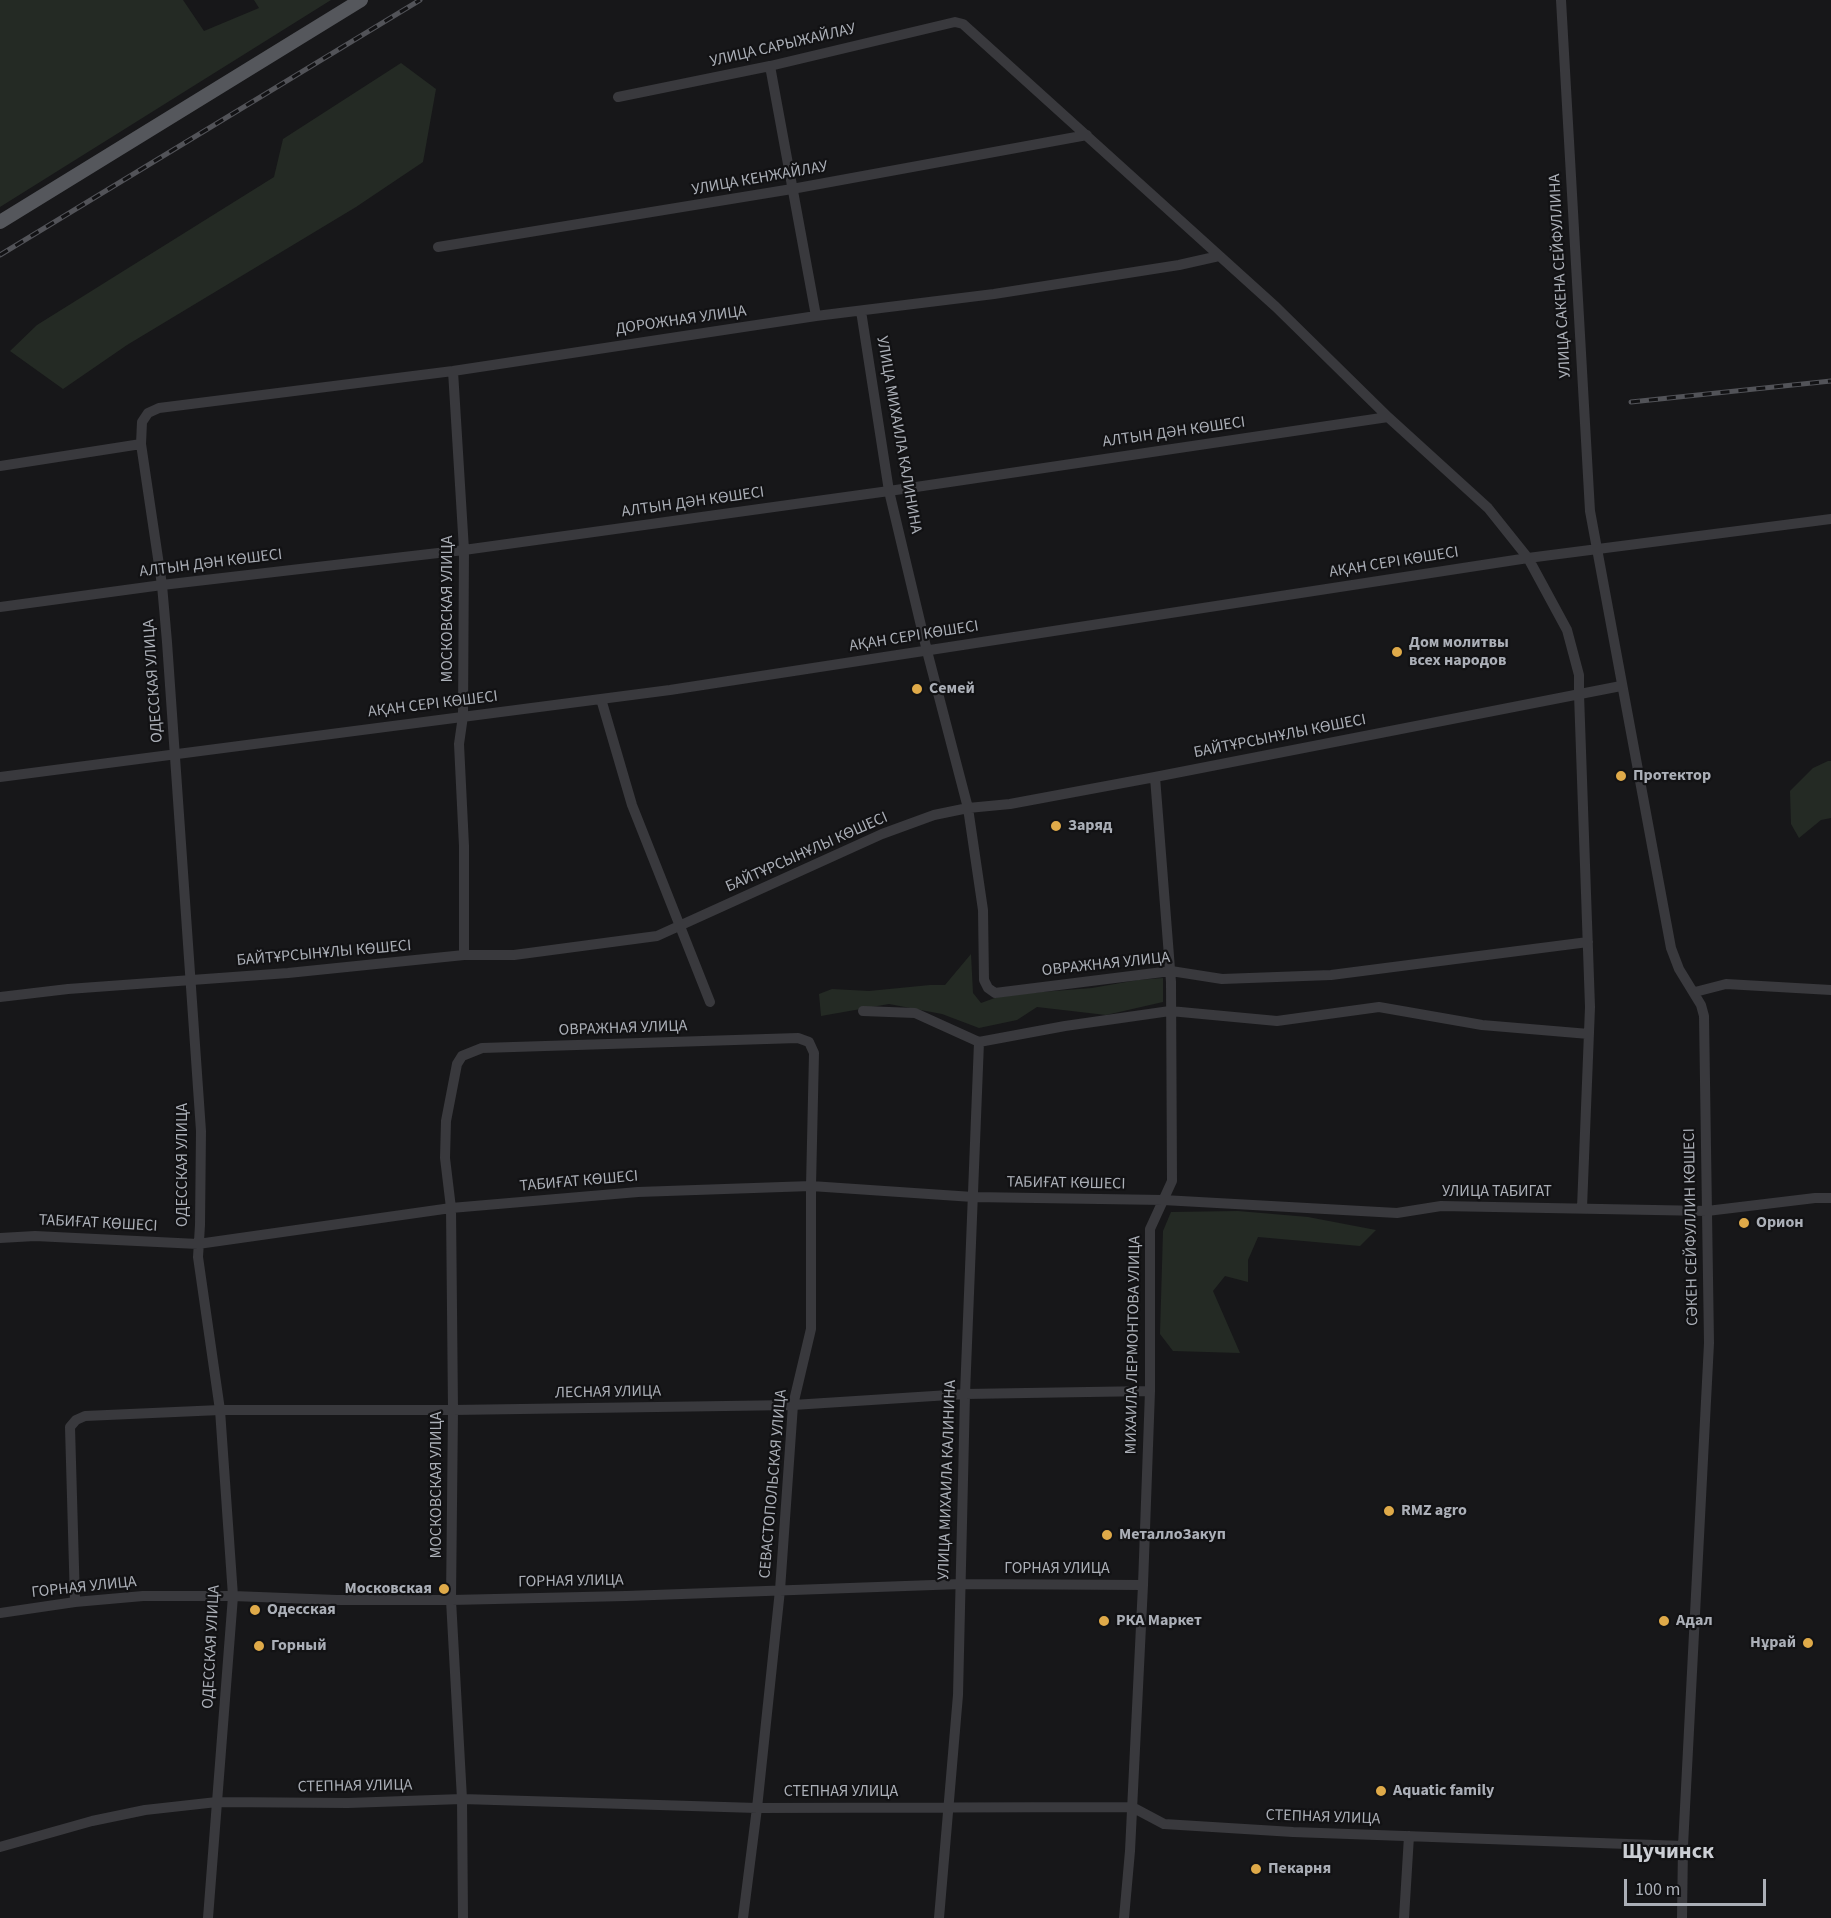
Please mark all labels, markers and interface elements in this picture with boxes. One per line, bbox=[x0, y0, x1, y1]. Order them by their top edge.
street label: УЛИЦА САРЫЖАЙЛАУ bbox=[708, 20, 858, 72]
street label: УЛИЦА КЕНЖАЙЛАУ bbox=[691, 158, 829, 200]
street label: УЛИЦА САКЕНА СЕЙФУЛЛИНА bbox=[1546, 173, 1576, 379]
street label: ДОРОЖНАЯ УЛИЦА bbox=[614, 302, 748, 340]
street label: УЛИЦА МИХАИЛА КАЛИНИНА bbox=[871, 335, 925, 535]
street label: АЛТЫН ДӘН КӨШЕСІ bbox=[1102, 413, 1246, 453]
street label: АЛТЫН ДӘН КӨШЕСІ bbox=[621, 483, 765, 523]
street label: МОСКОВСКАЯ УЛИЦА bbox=[438, 536, 458, 682]
street label: АҚАН СЕРІ КӨШЕСІ bbox=[1328, 543, 1460, 583]
street label: АЛТЫН ДӘН КӨШЕСІ bbox=[139, 546, 283, 582]
street label: АҚАН СЕРІ КӨШЕСІ bbox=[848, 617, 980, 657]
street label: ОДЕССКАЯ УЛИЦА bbox=[140, 619, 168, 743]
place label: Дом молитвы всех народов bbox=[1409, 633, 1509, 671]
marker: Дом молитвы всех народов bbox=[1390, 645, 1404, 659]
place label: Семей bbox=[929, 679, 975, 699]
marker: Семей bbox=[910, 682, 924, 696]
street label: АҚАН СЕРІ КӨШЕСІ bbox=[367, 688, 499, 722]
street label: БАЙТҰРСЫНҰЛЫ КӨШЕСІ bbox=[1192, 711, 1368, 763]
place label: Протектор bbox=[1633, 766, 1711, 786]
marker: Протектор bbox=[1614, 769, 1628, 783]
street label: БАЙТҰРСЫНҰЛЫ КӨШЕСІ bbox=[723, 809, 891, 897]
place label: Заряд bbox=[1068, 816, 1112, 836]
marker: Заряд bbox=[1049, 819, 1063, 833]
street label: БАЙТҰРСЫНҰЛЫ КӨШЕСІ bbox=[236, 937, 412, 971]
street label: ОВРАЖНАЯ УЛИЦА bbox=[1041, 949, 1171, 981]
street label: ОВРАЖНАЯ УЛИЦА bbox=[558, 1017, 688, 1041]
street label: ОДЕССКАЯ УЛИЦА bbox=[173, 1103, 193, 1227]
street label: СӘКЕН СЕЙФУЛЛИН КӨШЕСІ bbox=[1681, 1128, 1703, 1326]
street label: ТАБИҒАТ КӨШЕСІ bbox=[519, 1167, 639, 1197]
street label: ТАБИҒАТ КӨШЕСІ bbox=[1006, 1173, 1126, 1195]
street label: УЛИЦА ТАБИГАТ bbox=[1442, 1182, 1552, 1202]
street label: ТАБИҒАТ КӨШЕСІ bbox=[38, 1211, 158, 1237]
place label: Орион bbox=[1756, 1213, 1804, 1233]
marker: Орион bbox=[1737, 1216, 1751, 1230]
street label: МИХАИЛА ЛЕРМОНТОВА УЛИЦА bbox=[1122, 1235, 1146, 1455]
street label: УЛИЦА МИХАИЛА КАЛИНИНА bbox=[935, 1380, 961, 1580]
street label: ЛЕСНАЯ УЛИЦА bbox=[555, 1382, 661, 1404]
street label: СЕВАСТОПОЛЬСКАЯ УЛИЦА bbox=[756, 1389, 792, 1579]
street label: МОСКОВСКАЯ УЛИЦА bbox=[427, 1412, 447, 1558]
place label: RMZ agro bbox=[1401, 1501, 1467, 1521]
marker: RMZ agro bbox=[1382, 1504, 1396, 1518]
place label: МеталлоЗакуп bbox=[1119, 1525, 1226, 1545]
marker: МеталлоЗакуп bbox=[1100, 1528, 1114, 1542]
street label: ГОРНАЯ УЛИЦА bbox=[1004, 1559, 1110, 1579]
street label: ГОРНАЯ УЛИЦА bbox=[518, 1571, 624, 1593]
street label: ГОРНАЯ УЛИЦА bbox=[31, 1573, 137, 1603]
place label: Московская bbox=[345, 1579, 432, 1599]
marker: Московская bbox=[437, 1582, 451, 1596]
street label: ОДЕССКАЯ УЛИЦА bbox=[199, 1585, 225, 1709]
place label: Одесская bbox=[267, 1600, 336, 1620]
marker: Одесская bbox=[248, 1603, 262, 1617]
place label: РКА Маркет bbox=[1116, 1611, 1202, 1631]
place label: Адал bbox=[1676, 1611, 1713, 1631]
marker: РКА Маркет bbox=[1097, 1614, 1111, 1628]
marker: Адал bbox=[1657, 1614, 1671, 1628]
place label: Нұрай bbox=[1750, 1633, 1796, 1653]
place label: Горный bbox=[271, 1636, 326, 1656]
marker: Нұрай bbox=[1801, 1636, 1815, 1650]
marker: Горный bbox=[252, 1639, 266, 1653]
street label: СТЕПНАЯ УЛИЦА bbox=[298, 1776, 412, 1798]
place label: Aquatic family bbox=[1393, 1781, 1494, 1801]
street label: СТЕПНАЯ УЛИЦА bbox=[784, 1782, 898, 1802]
marker: Aquatic family bbox=[1374, 1784, 1388, 1798]
street label: СТЕПНАЯ УЛИЦА bbox=[1265, 1806, 1381, 1830]
district label: Щучинск bbox=[1622, 1840, 1714, 1866]
place label: Пекарня bbox=[1268, 1859, 1331, 1879]
marker: Пекарня bbox=[1249, 1862, 1263, 1876]
scale bar bbox=[1627, 1867, 1770, 1905]
text: 100 m bbox=[1635, 1877, 1680, 1902]

